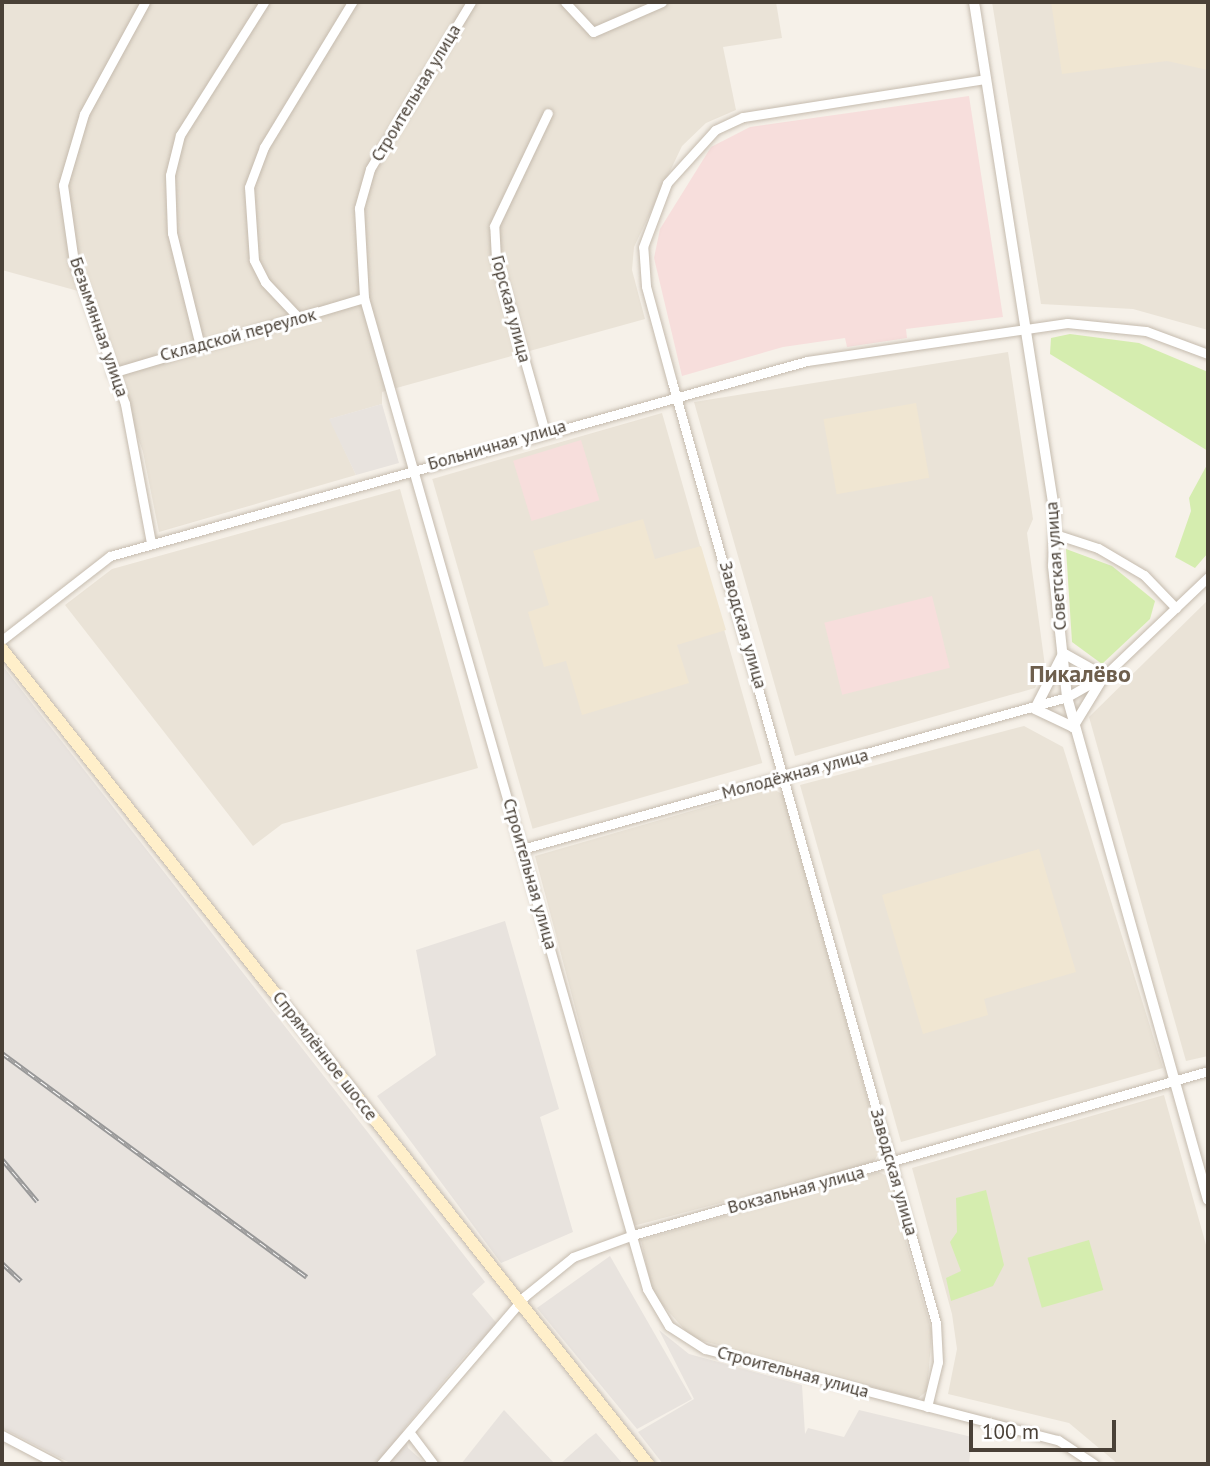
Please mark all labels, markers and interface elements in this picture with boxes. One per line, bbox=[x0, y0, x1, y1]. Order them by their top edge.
street label: Строительная улица bbox=[366, 20, 466, 166]
street label: Горская улица bbox=[486, 253, 536, 365]
street label: Безымянная улица bbox=[65, 254, 133, 400]
street label: Складской переулок bbox=[158, 304, 318, 366]
street label: Больничная улица bbox=[425, 415, 569, 475]
street label: Советская улица bbox=[1041, 501, 1071, 631]
street label: Заводская улица bbox=[714, 559, 772, 691]
district label: Пикалёво bbox=[1029, 660, 1131, 688]
street label: Молодёжная улица bbox=[719, 744, 871, 804]
street label: Строительная улица bbox=[498, 796, 562, 952]
street label: Спрямлённое шоссе bbox=[268, 987, 382, 1125]
street label: Заводская улица bbox=[865, 1106, 923, 1238]
street label: Вокзальная улица bbox=[725, 1161, 867, 1219]
street label: Строительная улица bbox=[715, 1341, 871, 1403]
scale bar bbox=[972, 1406, 1119, 1450]
text: 100 m bbox=[982, 1418, 1039, 1445]

